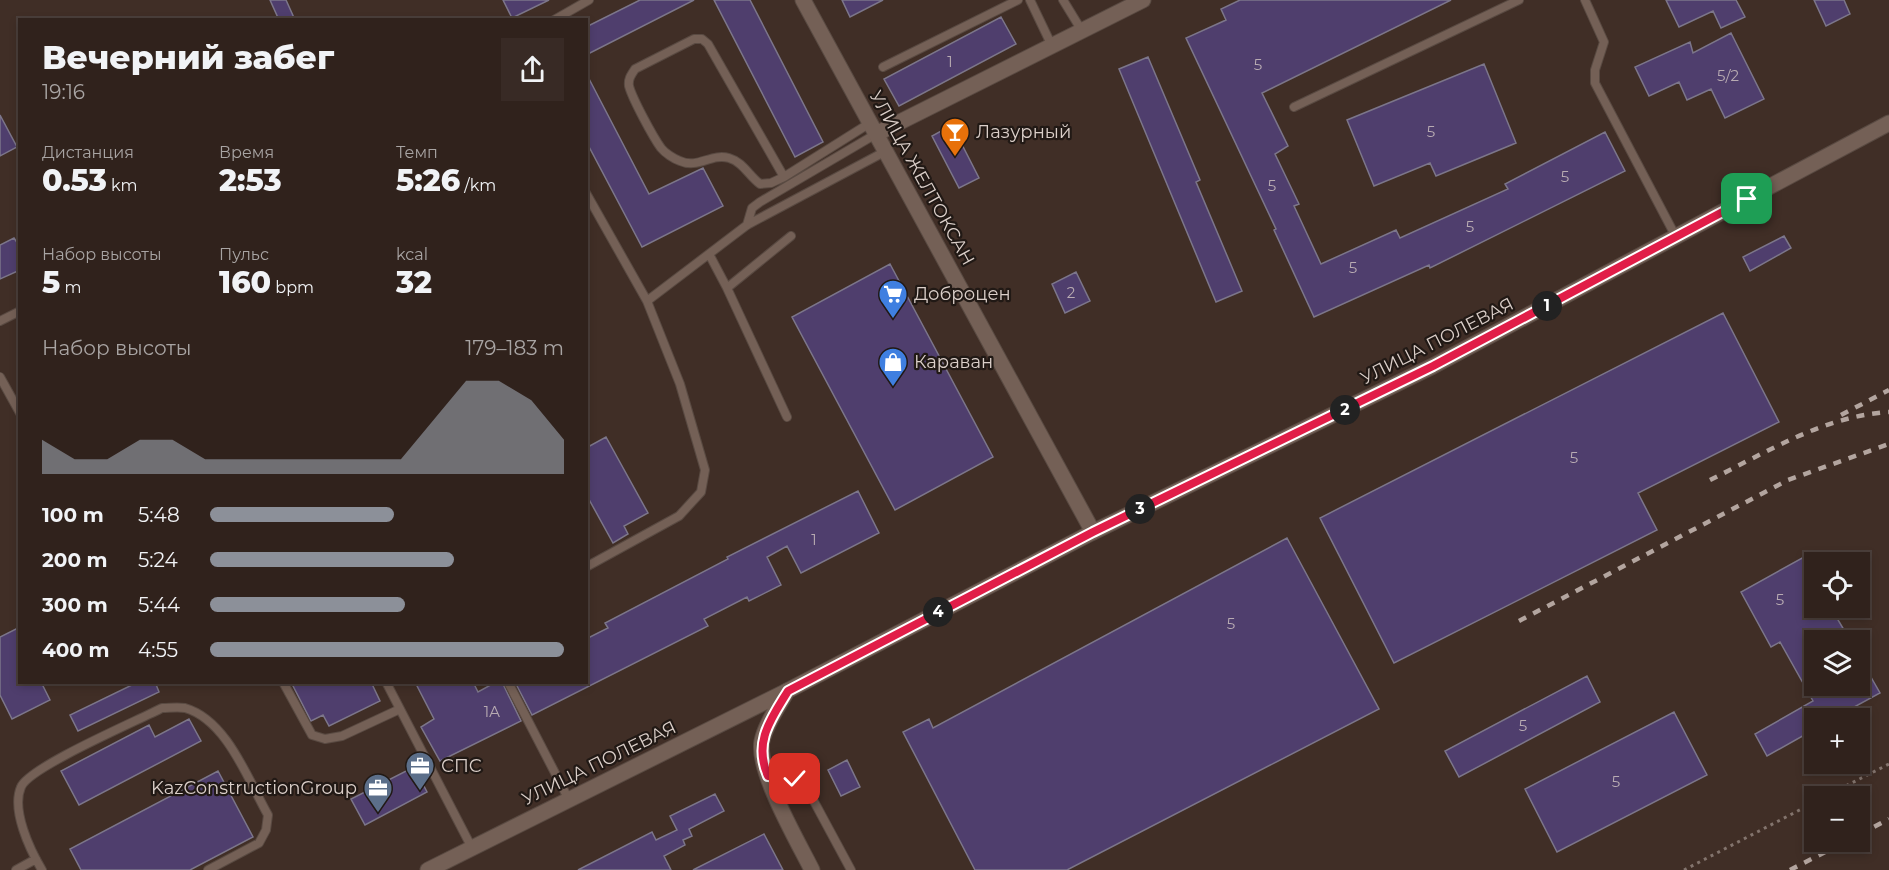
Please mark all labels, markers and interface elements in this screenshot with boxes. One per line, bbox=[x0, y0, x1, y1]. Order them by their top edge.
text: Вечерний забег bbox=[42, 37, 334, 77]
button: share bbox=[501, 38, 564, 101]
house number: 1 bbox=[947, 52, 953, 71]
house number: 5 bbox=[1254, 55, 1262, 74]
house number: 5/2 bbox=[1717, 66, 1739, 85]
text: 19:16 bbox=[42, 80, 85, 104]
street label: УЛИЦА ЖЕЛТОКСАН bbox=[865, 87, 979, 269]
bar icon: Лазурный bbox=[939, 116, 971, 158]
place label: Лазурный bbox=[976, 121, 1071, 143]
house number: 5 bbox=[1427, 122, 1435, 141]
text: Дистанция bbox=[42, 143, 134, 162]
text: Время bbox=[219, 143, 274, 162]
text: Темп bbox=[396, 143, 438, 162]
text: 0.53 bbox=[42, 162, 107, 199]
text: 2:53 bbox=[219, 162, 282, 199]
text: 5:26 bbox=[396, 162, 460, 199]
house number: 5 bbox=[1561, 167, 1569, 186]
pin bbox=[1721, 173, 1772, 224]
text: km bbox=[107, 176, 137, 195]
text: /km bbox=[460, 176, 496, 195]
house number: 5 bbox=[1268, 176, 1276, 195]
icon: arrive bbox=[1730, 182, 1763, 215]
house number: 5 bbox=[1466, 217, 1474, 236]
text: Набор высоты bbox=[42, 245, 162, 264]
text: Пульс bbox=[219, 245, 269, 264]
text: kcal bbox=[396, 245, 428, 264]
house number: 5 bbox=[1349, 258, 1357, 277]
text: 5 bbox=[42, 264, 60, 301]
text: 160 bbox=[219, 264, 271, 301]
text: 32 bbox=[396, 264, 432, 301]
text: m bbox=[60, 278, 81, 297]
text: bpm bbox=[271, 278, 314, 297]
supermarket icon: Доброцен bbox=[877, 278, 909, 320]
place label: Доброцен bbox=[914, 283, 1011, 305]
house number: 2 bbox=[1067, 283, 1075, 302]
pin: 1 bbox=[1532, 291, 1562, 321]
street label: УЛИЦА ПОЛЕВАЯ bbox=[1357, 293, 1517, 389]
text: 1 bbox=[1544, 296, 1550, 315]
text: Набор высоты bbox=[42, 336, 191, 360]
text: 179–183 m bbox=[465, 336, 564, 360]
shop icon: Караван bbox=[877, 346, 909, 388]
place label: Караван bbox=[914, 351, 993, 373]
pin: 2 bbox=[1330, 395, 1360, 425]
text: 2 bbox=[1340, 400, 1350, 419]
house number: 5 bbox=[1570, 448, 1578, 467]
pin: 3 bbox=[1125, 494, 1155, 524]
text: 3 bbox=[1135, 499, 1145, 518]
text: 100 m bbox=[42, 503, 104, 527]
text: 5:48 bbox=[138, 503, 180, 527]
house number: 1 bbox=[811, 530, 817, 549]
text: 200 m bbox=[42, 548, 108, 572]
text: 5:24 bbox=[138, 548, 178, 572]
map controls bbox=[1804, 552, 1870, 852]
button: locate bbox=[1804, 552, 1870, 618]
house number: 5 bbox=[1776, 590, 1784, 609]
text: 300 m bbox=[42, 593, 108, 617]
text: 5:44 bbox=[138, 593, 180, 617]
pin: 4 bbox=[923, 597, 953, 627]
text: 4 bbox=[932, 602, 944, 621]
house number: 5 bbox=[1227, 614, 1235, 633]
button: layers bbox=[1804, 630, 1870, 696]
text: 400 m bbox=[42, 638, 110, 662]
text: 4:55 bbox=[138, 638, 178, 662]
house number: 1А bbox=[484, 702, 500, 721]
button: + bbox=[1804, 708, 1870, 774]
street label: УЛИЦА ПОЛЕВАЯ bbox=[518, 716, 680, 810]
house number: 5 bbox=[1519, 716, 1527, 735]
office icon: СПС bbox=[404, 750, 436, 792]
pin bbox=[769, 753, 820, 804]
place label: СПС bbox=[441, 755, 482, 777]
icon: check bbox=[778, 762, 811, 795]
office icon: KazConstructionGroup bbox=[362, 772, 394, 814]
house number: 5 bbox=[1612, 772, 1620, 791]
place label: KazConstructionGroup bbox=[151, 777, 357, 799]
button: − bbox=[1804, 786, 1870, 852]

